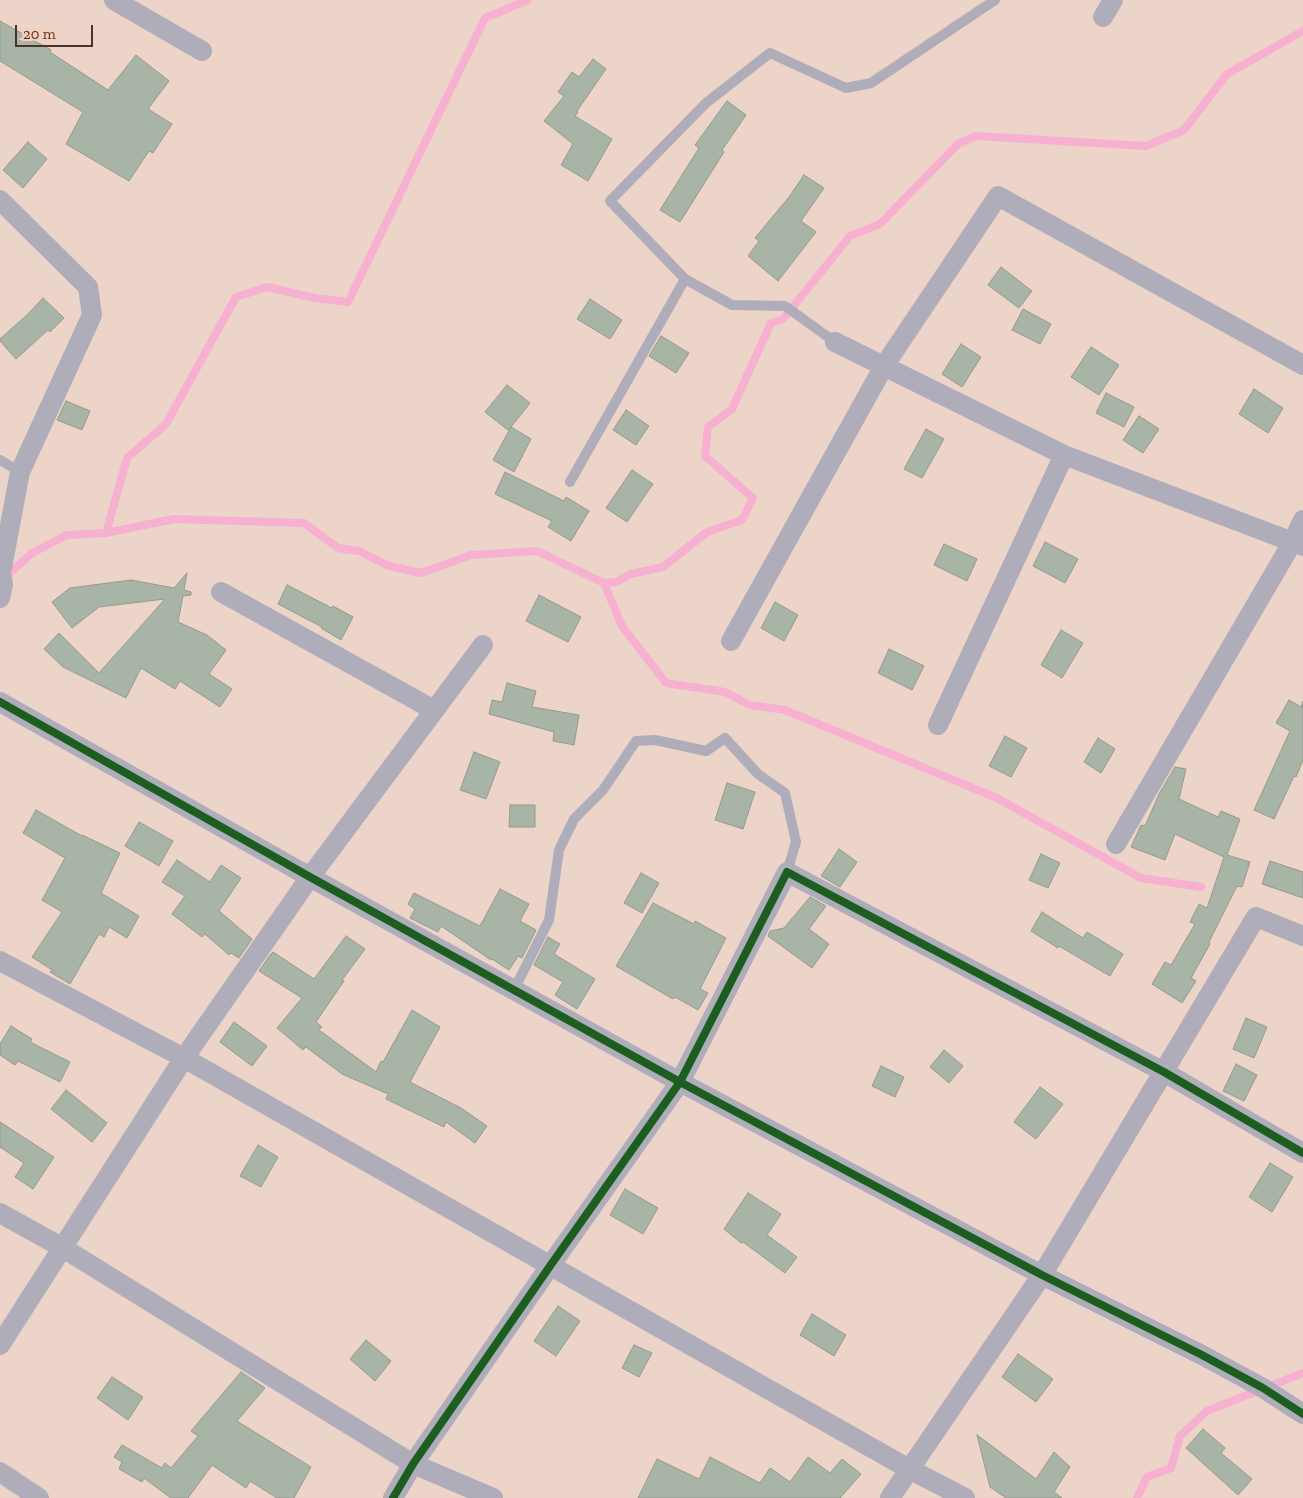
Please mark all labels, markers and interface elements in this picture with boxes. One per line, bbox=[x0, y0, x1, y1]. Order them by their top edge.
scale bar bbox=[18, 15, 95, 47]
text: 20 m bbox=[23, 25, 56, 43]

